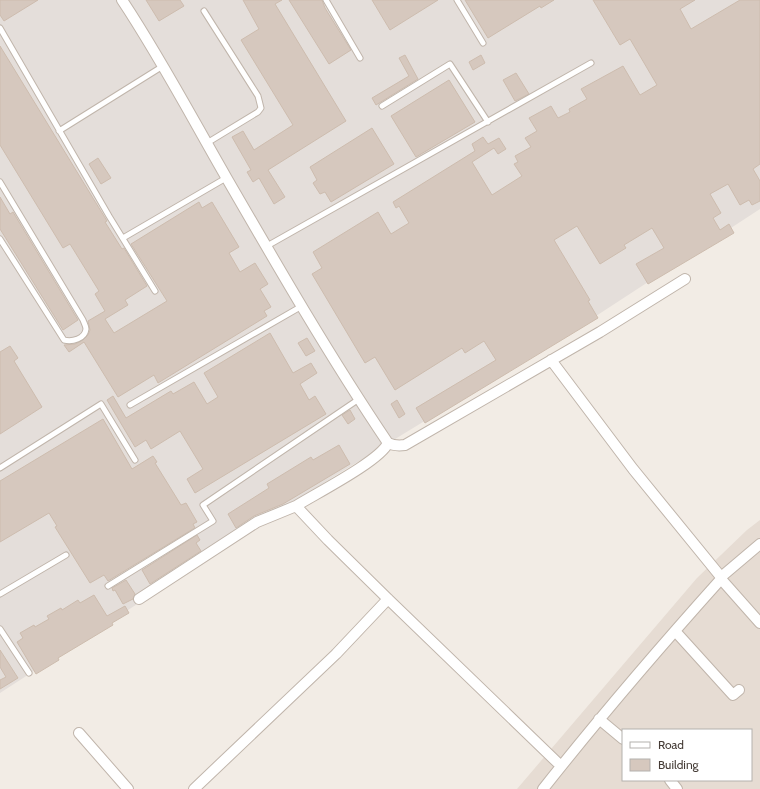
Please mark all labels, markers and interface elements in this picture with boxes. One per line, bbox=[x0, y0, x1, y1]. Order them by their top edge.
legend bbox=[622, 729, 752, 781]
text: Road bbox=[658, 737, 684, 752]
text: Building bbox=[658, 757, 700, 772]

